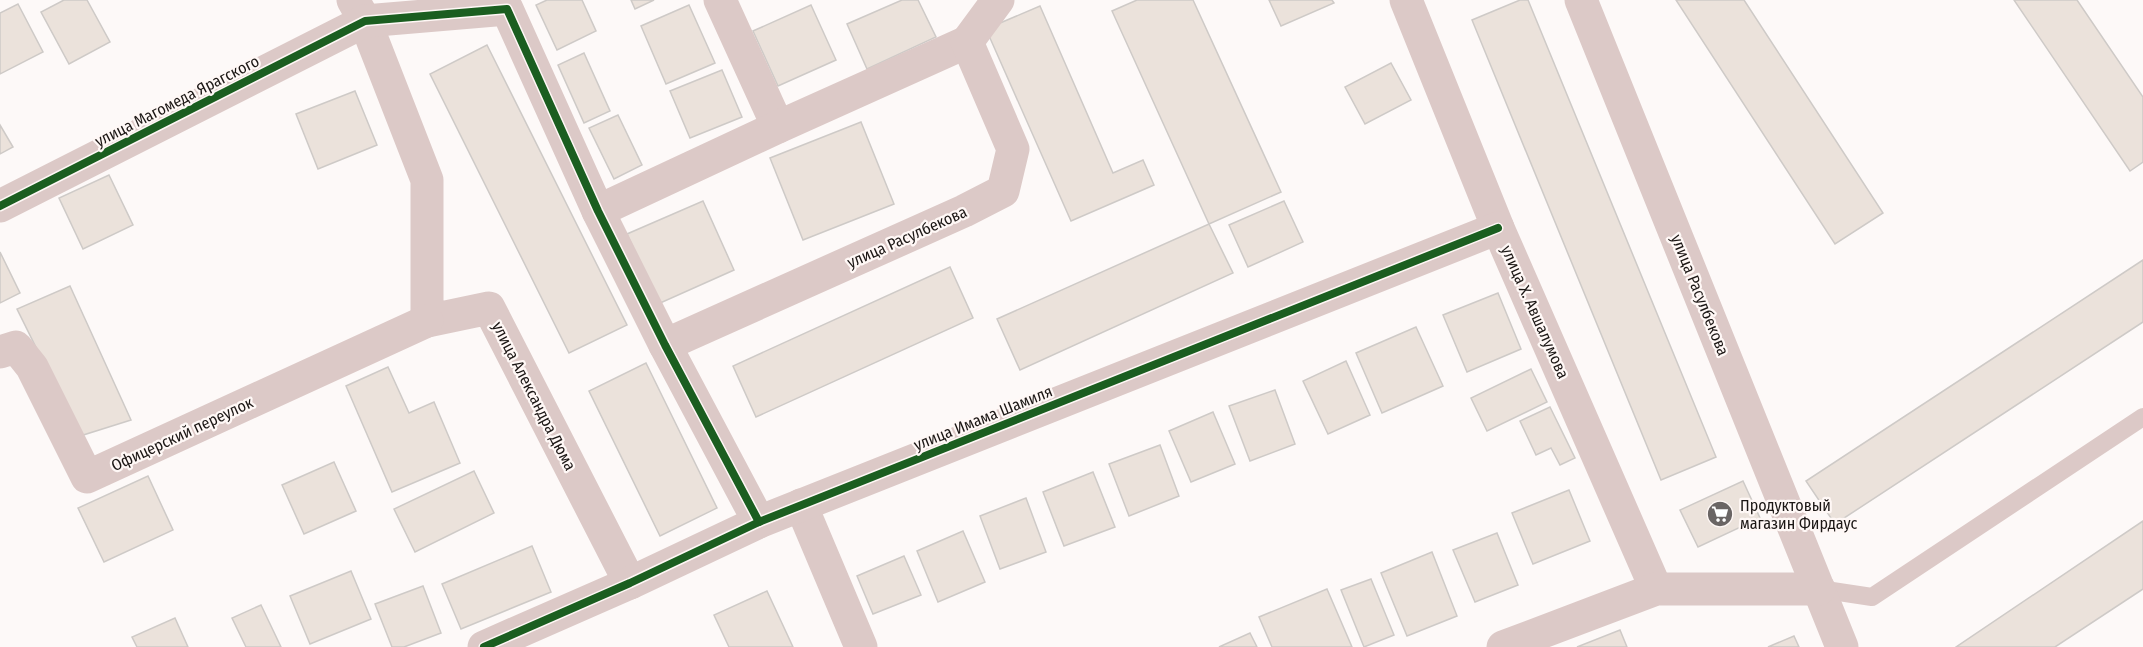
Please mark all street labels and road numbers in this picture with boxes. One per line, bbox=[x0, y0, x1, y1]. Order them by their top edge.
street label: улица Магомеда Ярагского bbox=[92, 51, 262, 151]
street label: улица Расулбекова bbox=[844, 202, 970, 272]
street label: улица Расулбекова bbox=[1667, 232, 1733, 358]
street label: улица Х. Авшалумова bbox=[1497, 242, 1573, 382]
street label: улица Александра Дюма bbox=[488, 318, 580, 474]
street label: улица Имама Шамиля bbox=[911, 381, 1055, 455]
street label: Офицерский переулок bbox=[108, 393, 256, 475]

